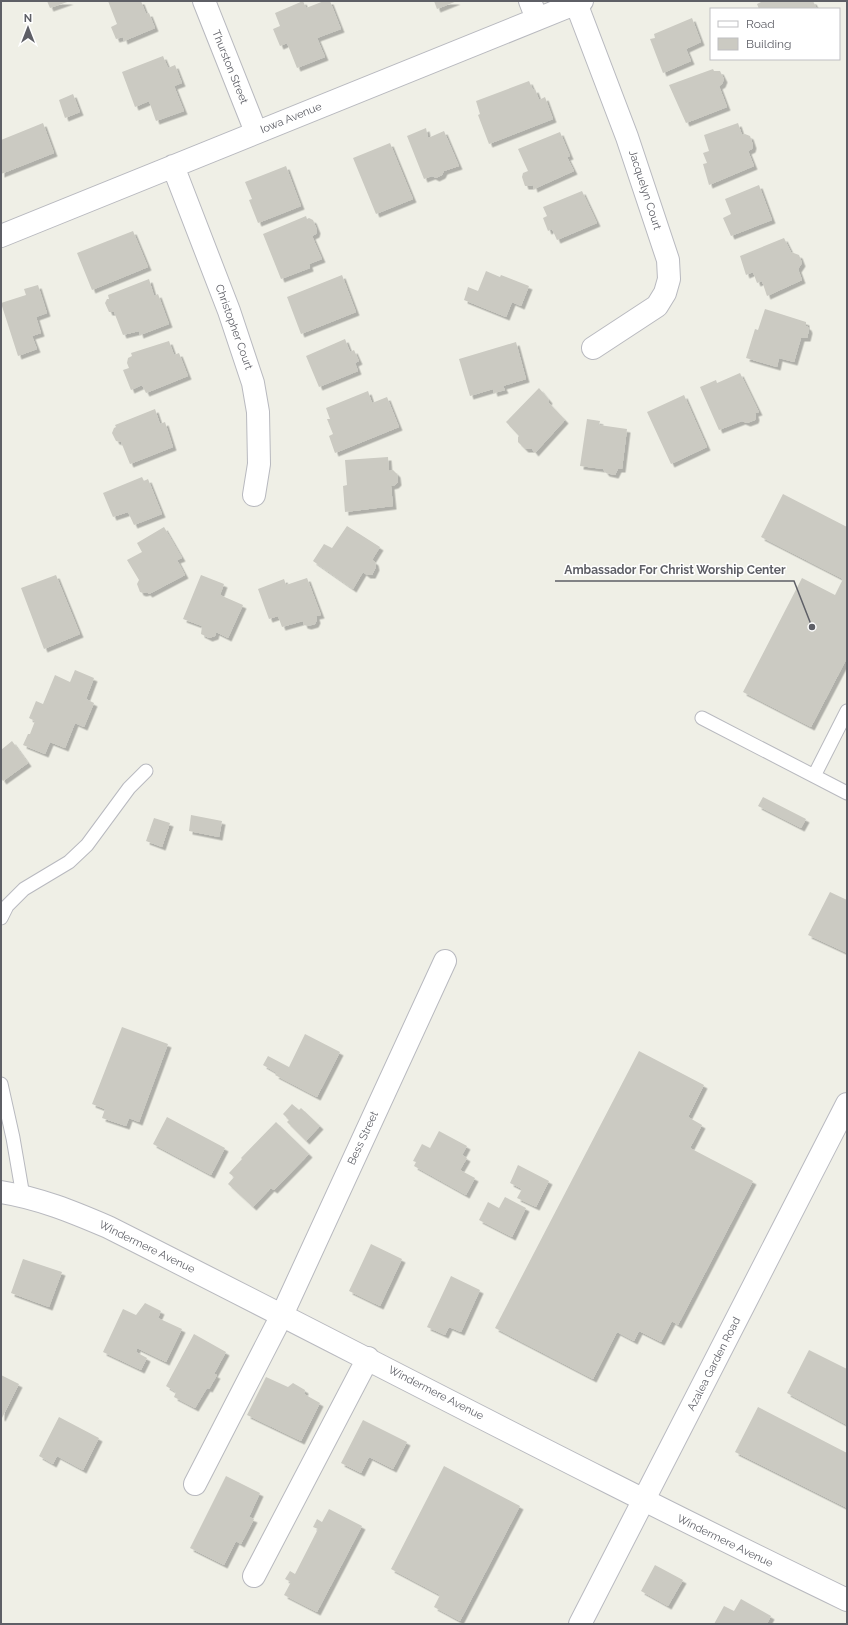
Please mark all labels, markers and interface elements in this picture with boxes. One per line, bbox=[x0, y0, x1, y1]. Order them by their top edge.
north arrow bbox=[8, 8, 48, 48]
legend bbox=[710, 8, 840, 60]
text: N bbox=[24, 12, 32, 25]
text: Road bbox=[746, 17, 775, 31]
street label: Thurston Street bbox=[209, 28, 251, 106]
text: Building bbox=[746, 37, 792, 51]
street label: Iowa Avenue bbox=[259, 100, 324, 136]
street label: Jacquelyn Court bbox=[626, 148, 664, 232]
street label: Christopher Court bbox=[213, 283, 256, 372]
callout: Ambassador For Christ Worship Center bbox=[555, 557, 794, 581]
text: Ambassador For Christ Worship Center bbox=[564, 563, 786, 577]
street label: Bess Street bbox=[345, 1109, 381, 1167]
street label: Windermere Avenue bbox=[97, 1218, 198, 1276]
street label: Azalea Garden Road bbox=[685, 1315, 743, 1413]
street label: Windermere Avenue bbox=[386, 1363, 486, 1423]
street label: Windermere Avenue bbox=[675, 1512, 776, 1570]

